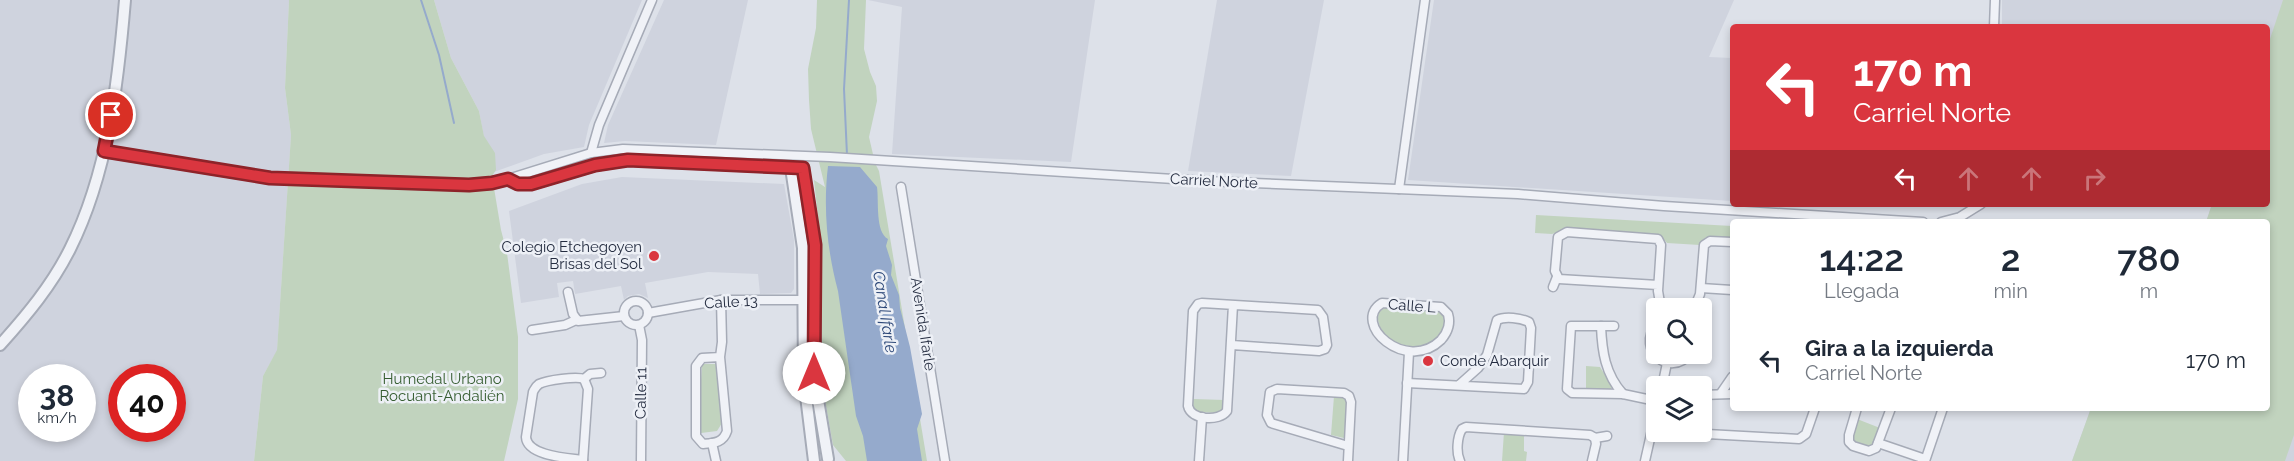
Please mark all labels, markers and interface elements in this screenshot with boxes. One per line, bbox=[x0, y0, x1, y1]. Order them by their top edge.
text: 170 m bbox=[1853, 47, 1972, 96]
icon: left bbox=[1754, 48, 1832, 126]
pin bbox=[85, 89, 136, 140]
text: Carriel Norte bbox=[1853, 97, 2011, 128]
icon: arrive bbox=[94, 98, 127, 131]
icon: left bbox=[1889, 162, 1922, 195]
icon: ahead bbox=[1952, 162, 1985, 195]
icon: ahead bbox=[2015, 162, 2048, 195]
icon: right bbox=[2078, 162, 2111, 195]
street label: Carriel Norte bbox=[1170, 170, 1259, 192]
text: 14:22 bbox=[1819, 237, 1904, 279]
text: 2 bbox=[2001, 237, 2021, 279]
text: 780 bbox=[2117, 237, 2181, 279]
place label: Colegio Etchegoyen Brisas del Sol bbox=[502, 238, 643, 273]
marker: Colegio Etchegoyen Brisas del Sol bbox=[647, 249, 661, 263]
water label: Canal Ifarle bbox=[869, 270, 901, 355]
street label: Avenida Ifarle bbox=[907, 276, 939, 372]
text: Llegada bbox=[1824, 279, 1899, 303]
text: min bbox=[1993, 279, 2028, 303]
text: m bbox=[2140, 279, 2158, 303]
street label: Calle 13 bbox=[704, 292, 758, 312]
street label: Calle L bbox=[1387, 295, 1437, 317]
map controls bbox=[1646, 298, 1712, 442]
button: search bbox=[1646, 298, 1712, 364]
text: Gira a la izquierda bbox=[1805, 335, 1994, 361]
position arrow bbox=[782, 341, 846, 405]
icon: left bbox=[1754, 344, 1787, 377]
text: 170 m bbox=[2186, 347, 2246, 373]
place label: Conde Abarquir bbox=[1440, 352, 1550, 370]
marker: Conde Abarquir bbox=[1421, 354, 1435, 368]
text: Carriel Norte bbox=[1805, 361, 1922, 385]
speed limit sign: 40 bbox=[108, 364, 186, 442]
street label: Calle 11 bbox=[632, 366, 650, 419]
park label: Humedal Urbano Rocuant-Andalién bbox=[379, 370, 505, 405]
button: layers bbox=[1646, 376, 1712, 442]
text: 38 bbox=[40, 378, 74, 413]
text: km/h bbox=[37, 409, 77, 427]

